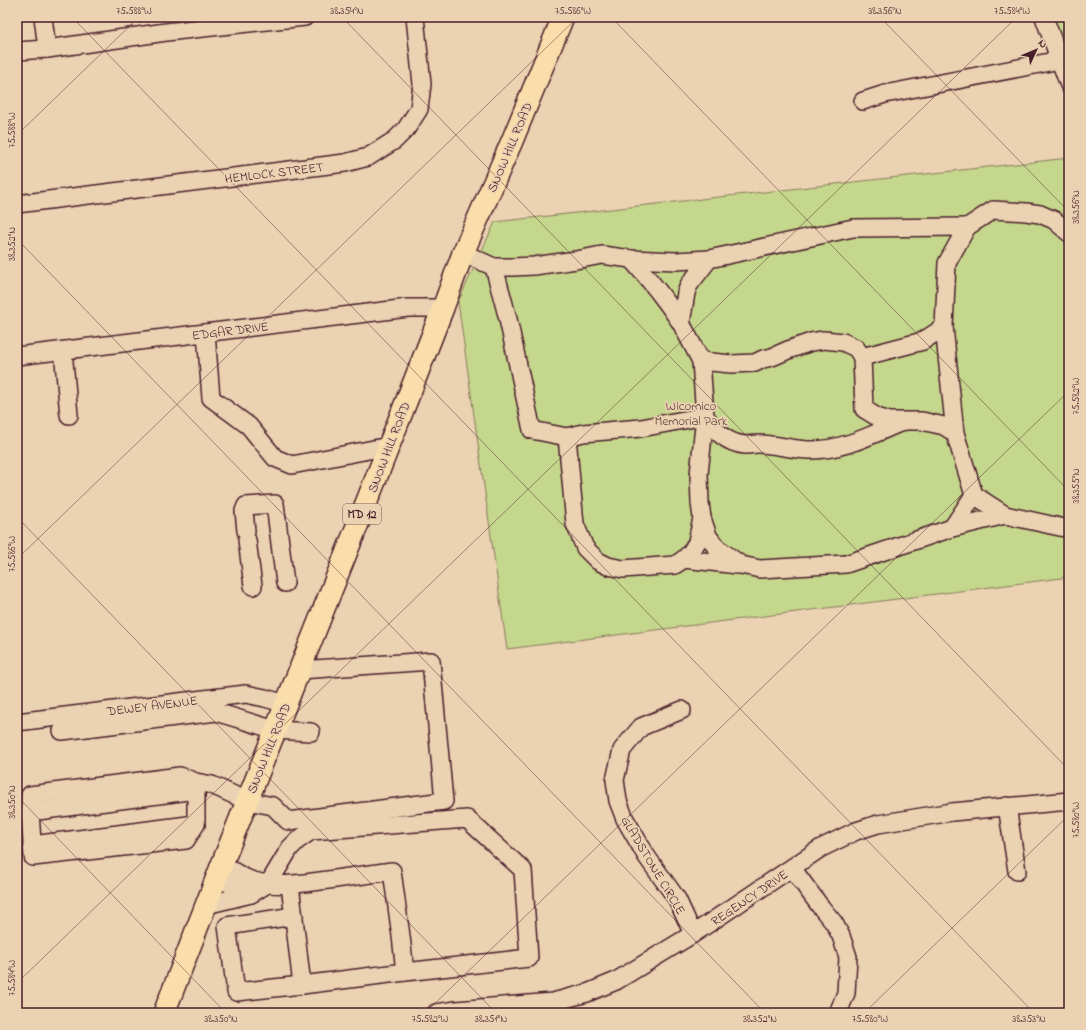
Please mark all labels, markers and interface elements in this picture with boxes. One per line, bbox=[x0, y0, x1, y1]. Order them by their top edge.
text: 75.588°W bbox=[116, 4, 152, 19]
text: 38.354°N bbox=[330, 4, 364, 19]
text: 75.586°W bbox=[555, 4, 591, 19]
text: 38.356°N bbox=[868, 4, 902, 19]
text: 75.584°W bbox=[994, 4, 1030, 19]
north arrow bbox=[1016, 30, 1056, 70]
text: N bbox=[1034, 36, 1051, 52]
street label: SNOW HILL ROAD bbox=[483, 100, 538, 195]
text: 75.588°W bbox=[5, 112, 20, 148]
street label: HEMLOCK STREET bbox=[224, 158, 325, 189]
text: 38.356°N bbox=[1069, 190, 1084, 224]
text: 38.352°N bbox=[5, 227, 20, 261]
street label: EDGAR DRIVE bbox=[191, 317, 270, 346]
text: 75.582°W bbox=[1069, 377, 1084, 414]
park label: Wicomico Memorial Park bbox=[655, 397, 728, 431]
street label: SNOW HILL ROAD bbox=[363, 399, 415, 496]
text: 38.355°N bbox=[1069, 468, 1084, 503]
road number: MD 12 bbox=[343, 504, 381, 524]
text: 75.586°W bbox=[5, 536, 20, 572]
street label: DEWEY AVENUE bbox=[105, 691, 199, 722]
street label: SNOW HILL ROAD bbox=[243, 701, 296, 797]
text: 38.350°N bbox=[5, 785, 20, 819]
text: 75.580°W bbox=[1069, 802, 1084, 838]
street label: GLADSTONE CIRCLE bbox=[616, 813, 690, 919]
street label: REGENCY DRIVE bbox=[708, 865, 792, 931]
text: 75.584°W bbox=[5, 960, 20, 996]
text: 38.350°N bbox=[204, 1012, 238, 1027]
text: 75.582°W bbox=[412, 1012, 449, 1027]
text: 38.351°N bbox=[475, 1012, 507, 1027]
text: 38.352°N bbox=[743, 1012, 777, 1027]
text: 75.580°W bbox=[852, 1012, 888, 1027]
text: 38.353°N bbox=[1012, 1012, 1046, 1027]

